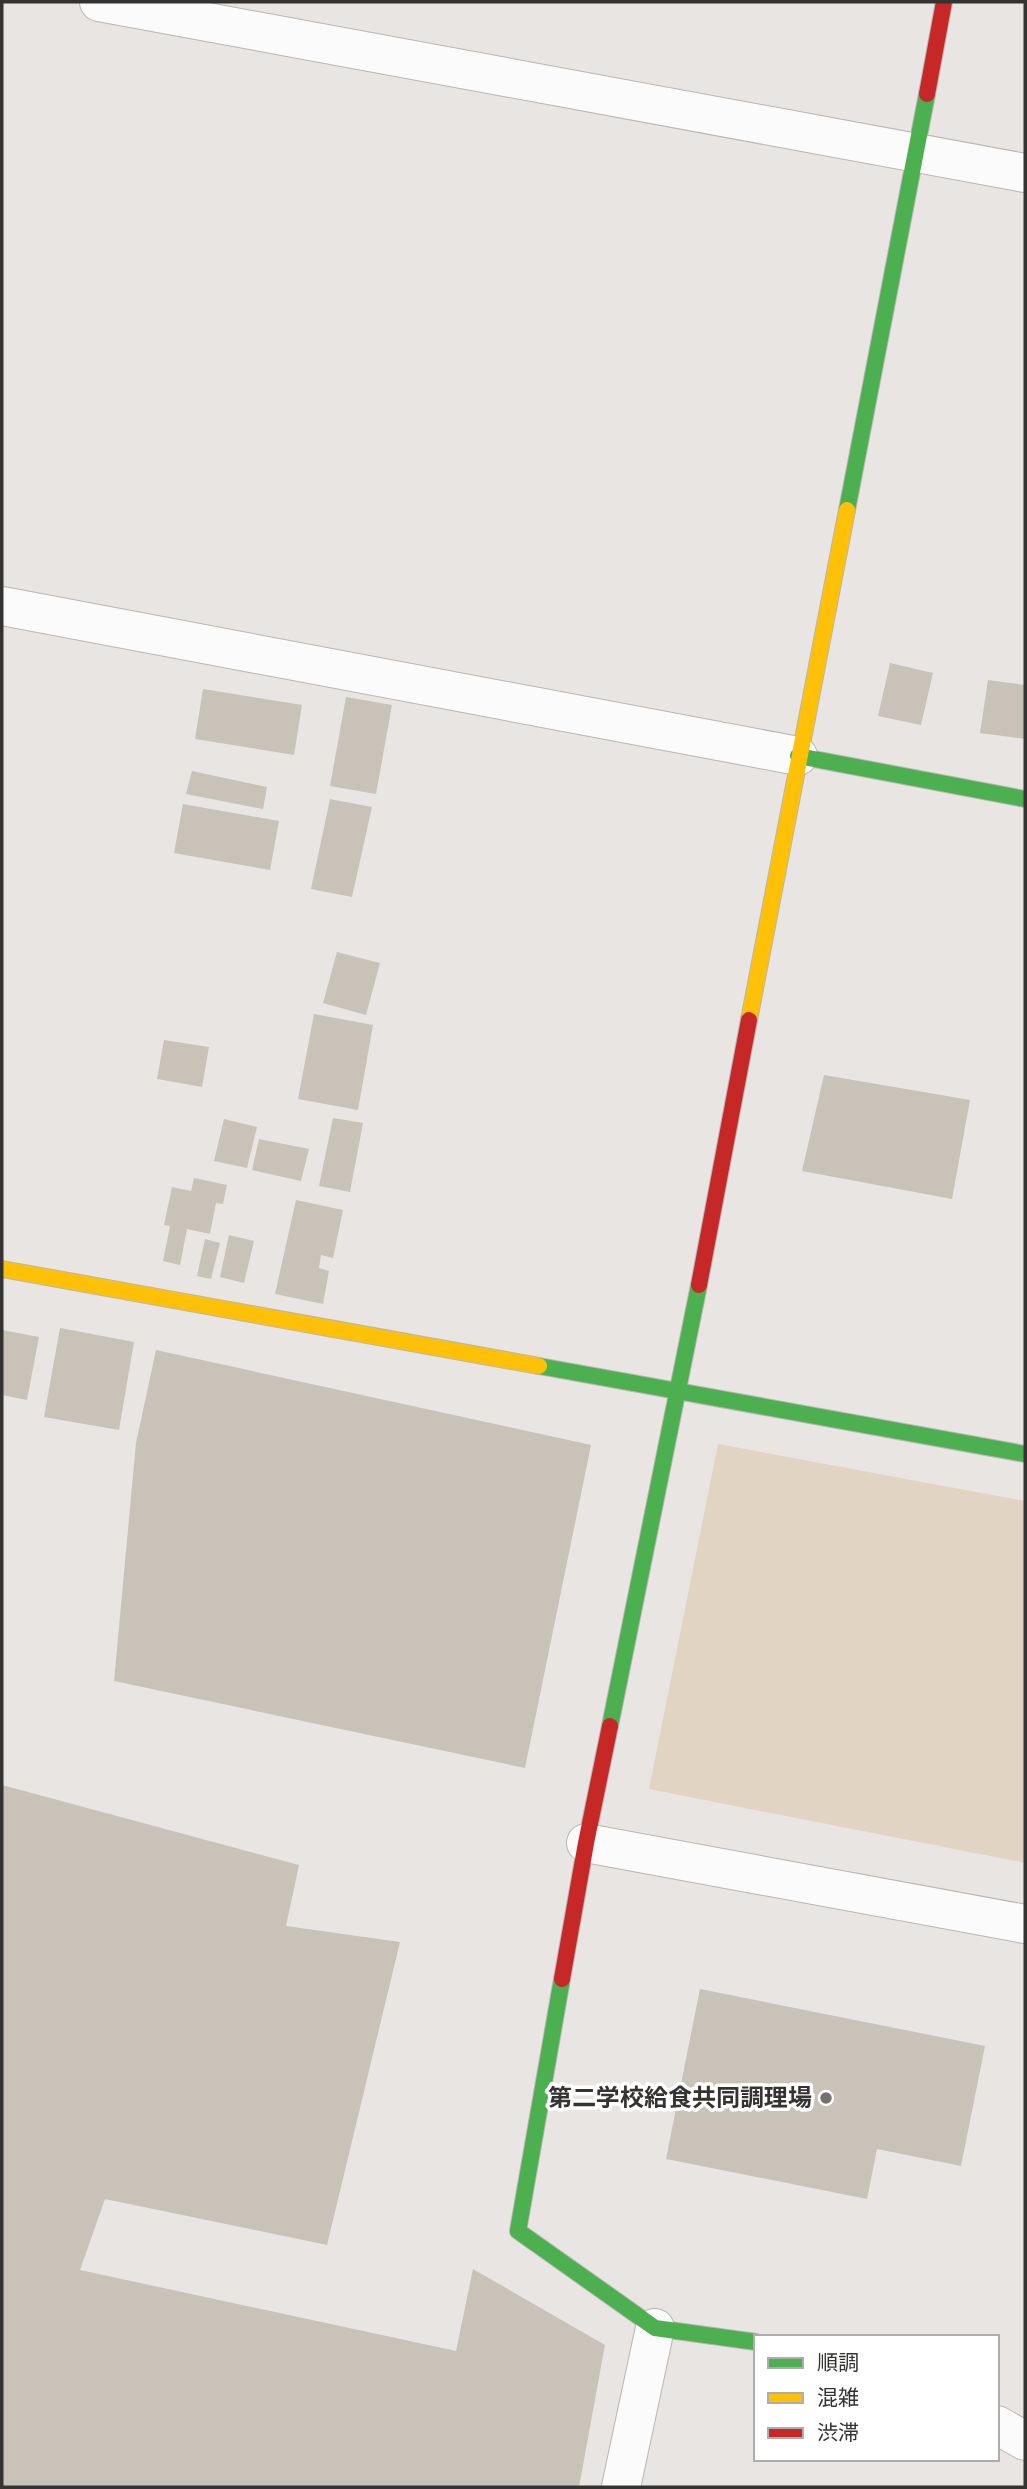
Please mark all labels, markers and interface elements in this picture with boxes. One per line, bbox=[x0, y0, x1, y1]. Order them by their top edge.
place label: 第二学校給食共同調理場 bbox=[548, 2082, 812, 2111]
marker: 第二学校給食共同調理場 bbox=[818, 2090, 834, 2106]
legend bbox=[754, 2335, 999, 2461]
text: 順調 bbox=[817, 2349, 859, 2374]
text: 混雑 bbox=[817, 2384, 859, 2409]
text: 渋滞 bbox=[817, 2419, 859, 2444]

